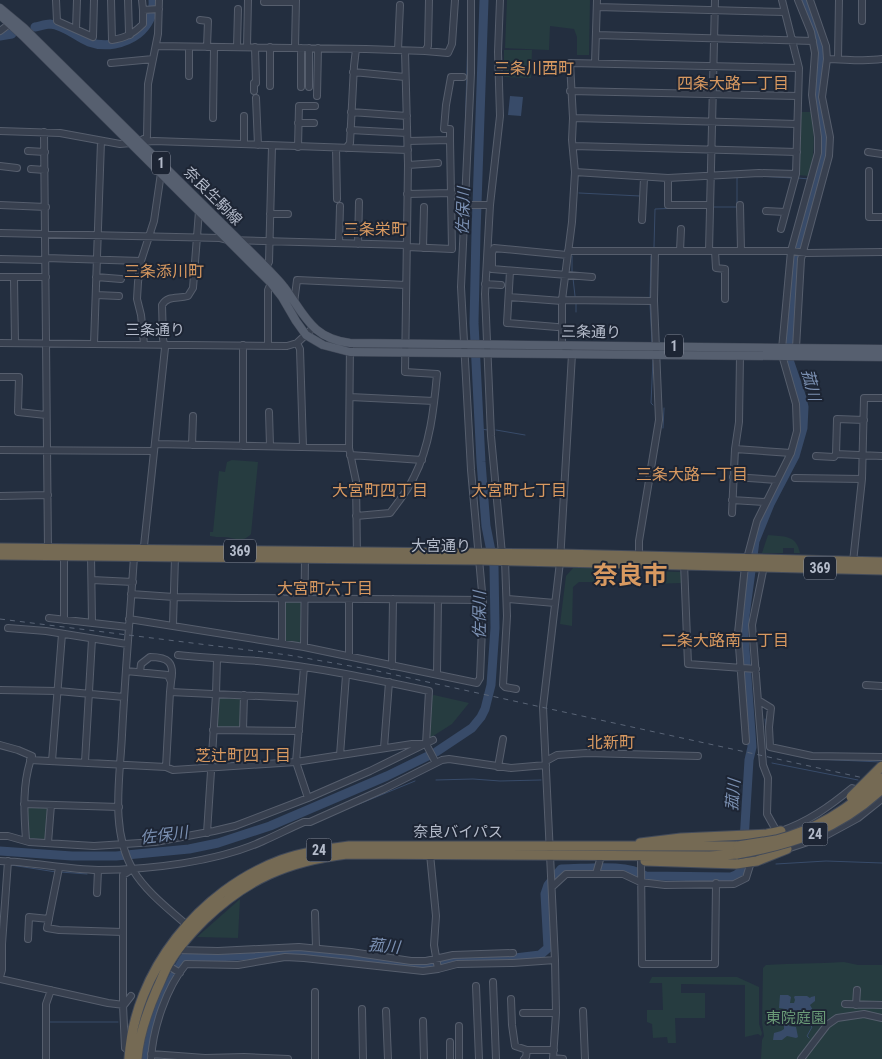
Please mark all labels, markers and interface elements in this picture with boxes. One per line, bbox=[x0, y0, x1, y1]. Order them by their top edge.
district label: 三条川西町 bbox=[494, 59, 574, 78]
district label: 四条大路一丁目 bbox=[677, 74, 789, 93]
road number: 1 bbox=[152, 152, 170, 174]
street label: 奈良生駒線 bbox=[180, 163, 246, 229]
water label: 佐保川 bbox=[453, 185, 473, 235]
district label: 三条栄町 bbox=[343, 220, 407, 239]
district label: 三条添川町 bbox=[124, 262, 204, 281]
street label: 三条通り bbox=[125, 321, 185, 339]
street label: 三条通り bbox=[561, 322, 621, 342]
road number: 1 bbox=[665, 334, 683, 358]
water label: 菰川 bbox=[798, 367, 825, 405]
district label: 三条大路一丁目 bbox=[636, 465, 748, 484]
district label: 大宮町四丁目 bbox=[332, 481, 428, 500]
district label: 大宮町七丁目 bbox=[471, 481, 567, 500]
street label: 大宮通り bbox=[411, 537, 471, 555]
road number: 369 bbox=[224, 540, 256, 562]
road number: 369 bbox=[804, 556, 836, 580]
district label: 奈良市 bbox=[592, 561, 668, 590]
district label: 大宮町六丁目 bbox=[277, 579, 373, 598]
water label: 佐保川 bbox=[470, 589, 489, 639]
district label: 二条大路南一丁目 bbox=[661, 631, 789, 650]
district label: 北新町 bbox=[587, 733, 635, 752]
district label: 芝辻町四丁目 bbox=[195, 746, 291, 765]
water label: 菰川 bbox=[722, 776, 744, 812]
water label: 佐保川 bbox=[139, 822, 191, 847]
road number: 24 bbox=[802, 822, 828, 846]
street label: 奈良バイパス bbox=[413, 823, 503, 841]
road number: 24 bbox=[306, 838, 332, 862]
water label: 菰川 bbox=[367, 935, 403, 957]
park label: 東院庭園 bbox=[766, 1009, 826, 1027]

